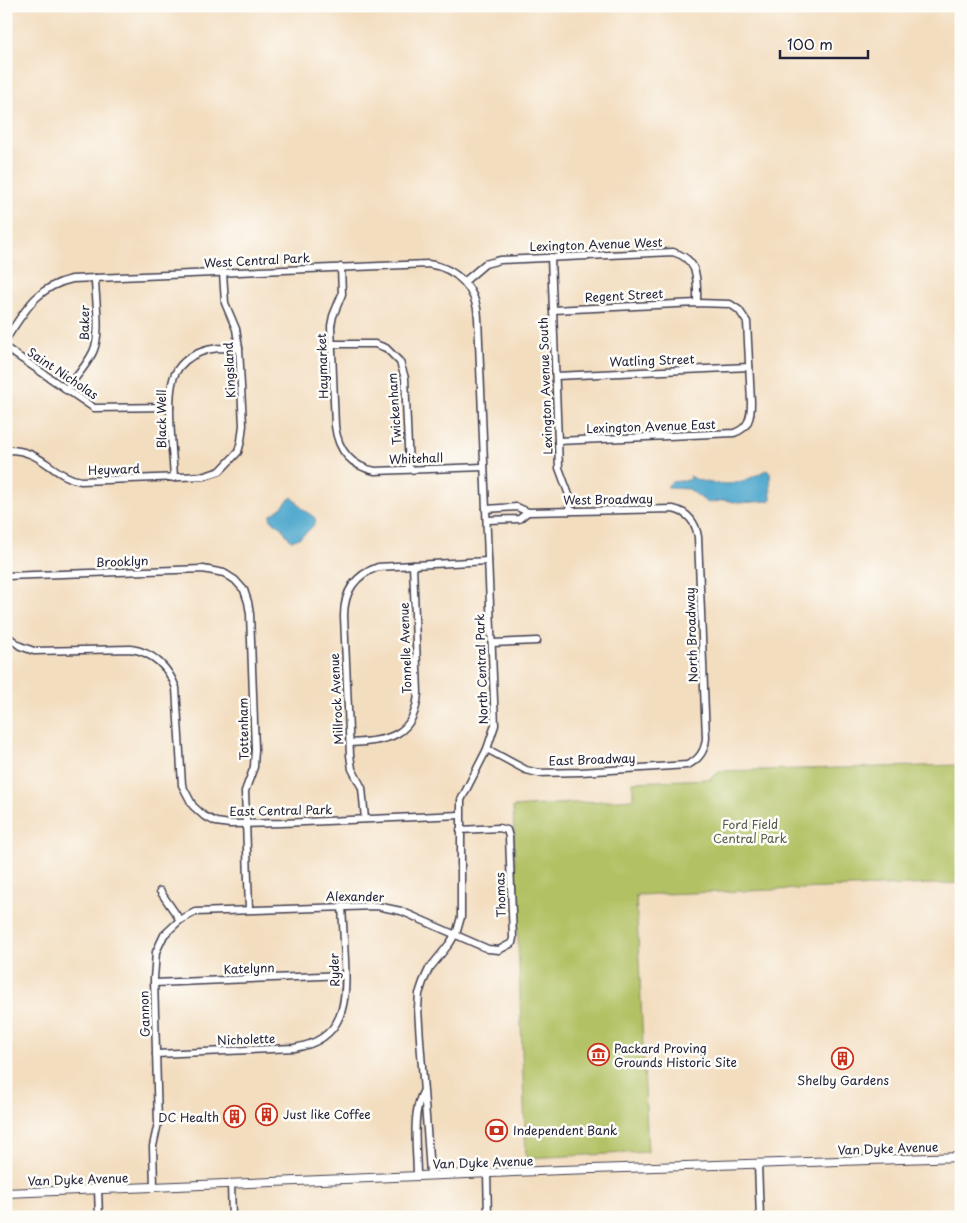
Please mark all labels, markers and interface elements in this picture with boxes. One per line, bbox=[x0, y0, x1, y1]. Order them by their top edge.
scale bar bbox=[780, 28, 867, 60]
text: 100 m bbox=[787, 32, 833, 55]
street label: Lexington Avenue West bbox=[529, 233, 663, 255]
street label: West Central Park bbox=[204, 248, 310, 272]
street label: Regent Street bbox=[584, 284, 664, 306]
street label: Baker bbox=[75, 305, 93, 341]
street label: Lexington Avenue South bbox=[534, 317, 556, 455]
street label: Haymarket bbox=[312, 333, 332, 399]
street label: Kingsland bbox=[219, 341, 239, 398]
street label: Saint Nicholas bbox=[24, 343, 102, 404]
street label: Watling Street bbox=[609, 350, 695, 370]
street label: Twickenham bbox=[382, 372, 405, 446]
street label: Black Well bbox=[152, 390, 170, 448]
street label: Lexington Avenue East bbox=[586, 415, 716, 437]
street label: Whitehall bbox=[389, 448, 443, 468]
street label: Heyward bbox=[88, 459, 141, 479]
street label: West Broadway bbox=[563, 489, 653, 509]
street label: Brooklyn bbox=[95, 551, 149, 571]
street label: North Broadway bbox=[680, 587, 702, 683]
street label: Tonnelle Avenue bbox=[394, 601, 416, 694]
street label: North Central Park bbox=[470, 613, 492, 725]
street label: Millrock Avenue bbox=[325, 652, 347, 745]
street label: Tottenham bbox=[233, 697, 253, 760]
street label: East Broadway bbox=[548, 748, 636, 770]
street label: East Central Park bbox=[229, 800, 333, 820]
park label: Ford Field Central Park bbox=[713, 815, 787, 847]
street label: Thomas bbox=[490, 872, 510, 918]
street label: Alexander bbox=[326, 886, 385, 906]
street label: Ryder bbox=[324, 952, 344, 987]
street label: Katelynn bbox=[223, 958, 275, 978]
street label: Gannon bbox=[134, 990, 154, 1038]
street label: Nicholette bbox=[217, 1029, 275, 1049]
place label: Packard Proving Grounds Historic Site bbox=[614, 1039, 737, 1071]
museum icon: Packard Proving Grounds Historic Site bbox=[586, 1043, 610, 1067]
building icon: Shelby Gardens bbox=[831, 1047, 855, 1071]
place label: Shelby Gardens bbox=[797, 1071, 889, 1089]
building icon: Just like Coffee bbox=[255, 1102, 279, 1126]
building icon: DC Health bbox=[223, 1105, 247, 1129]
place label: Just like Coffee bbox=[283, 1105, 371, 1123]
place label: DC Health bbox=[158, 1108, 219, 1126]
bank icon: Independent Bank bbox=[485, 1118, 509, 1142]
place label: Independent Bank bbox=[513, 1121, 617, 1139]
street label: Van Dyke Avenue bbox=[837, 1137, 939, 1159]
street label: Van Dyke Avenue bbox=[432, 1151, 534, 1173]
street label: Van Dyke Avenue bbox=[27, 1168, 129, 1190]

